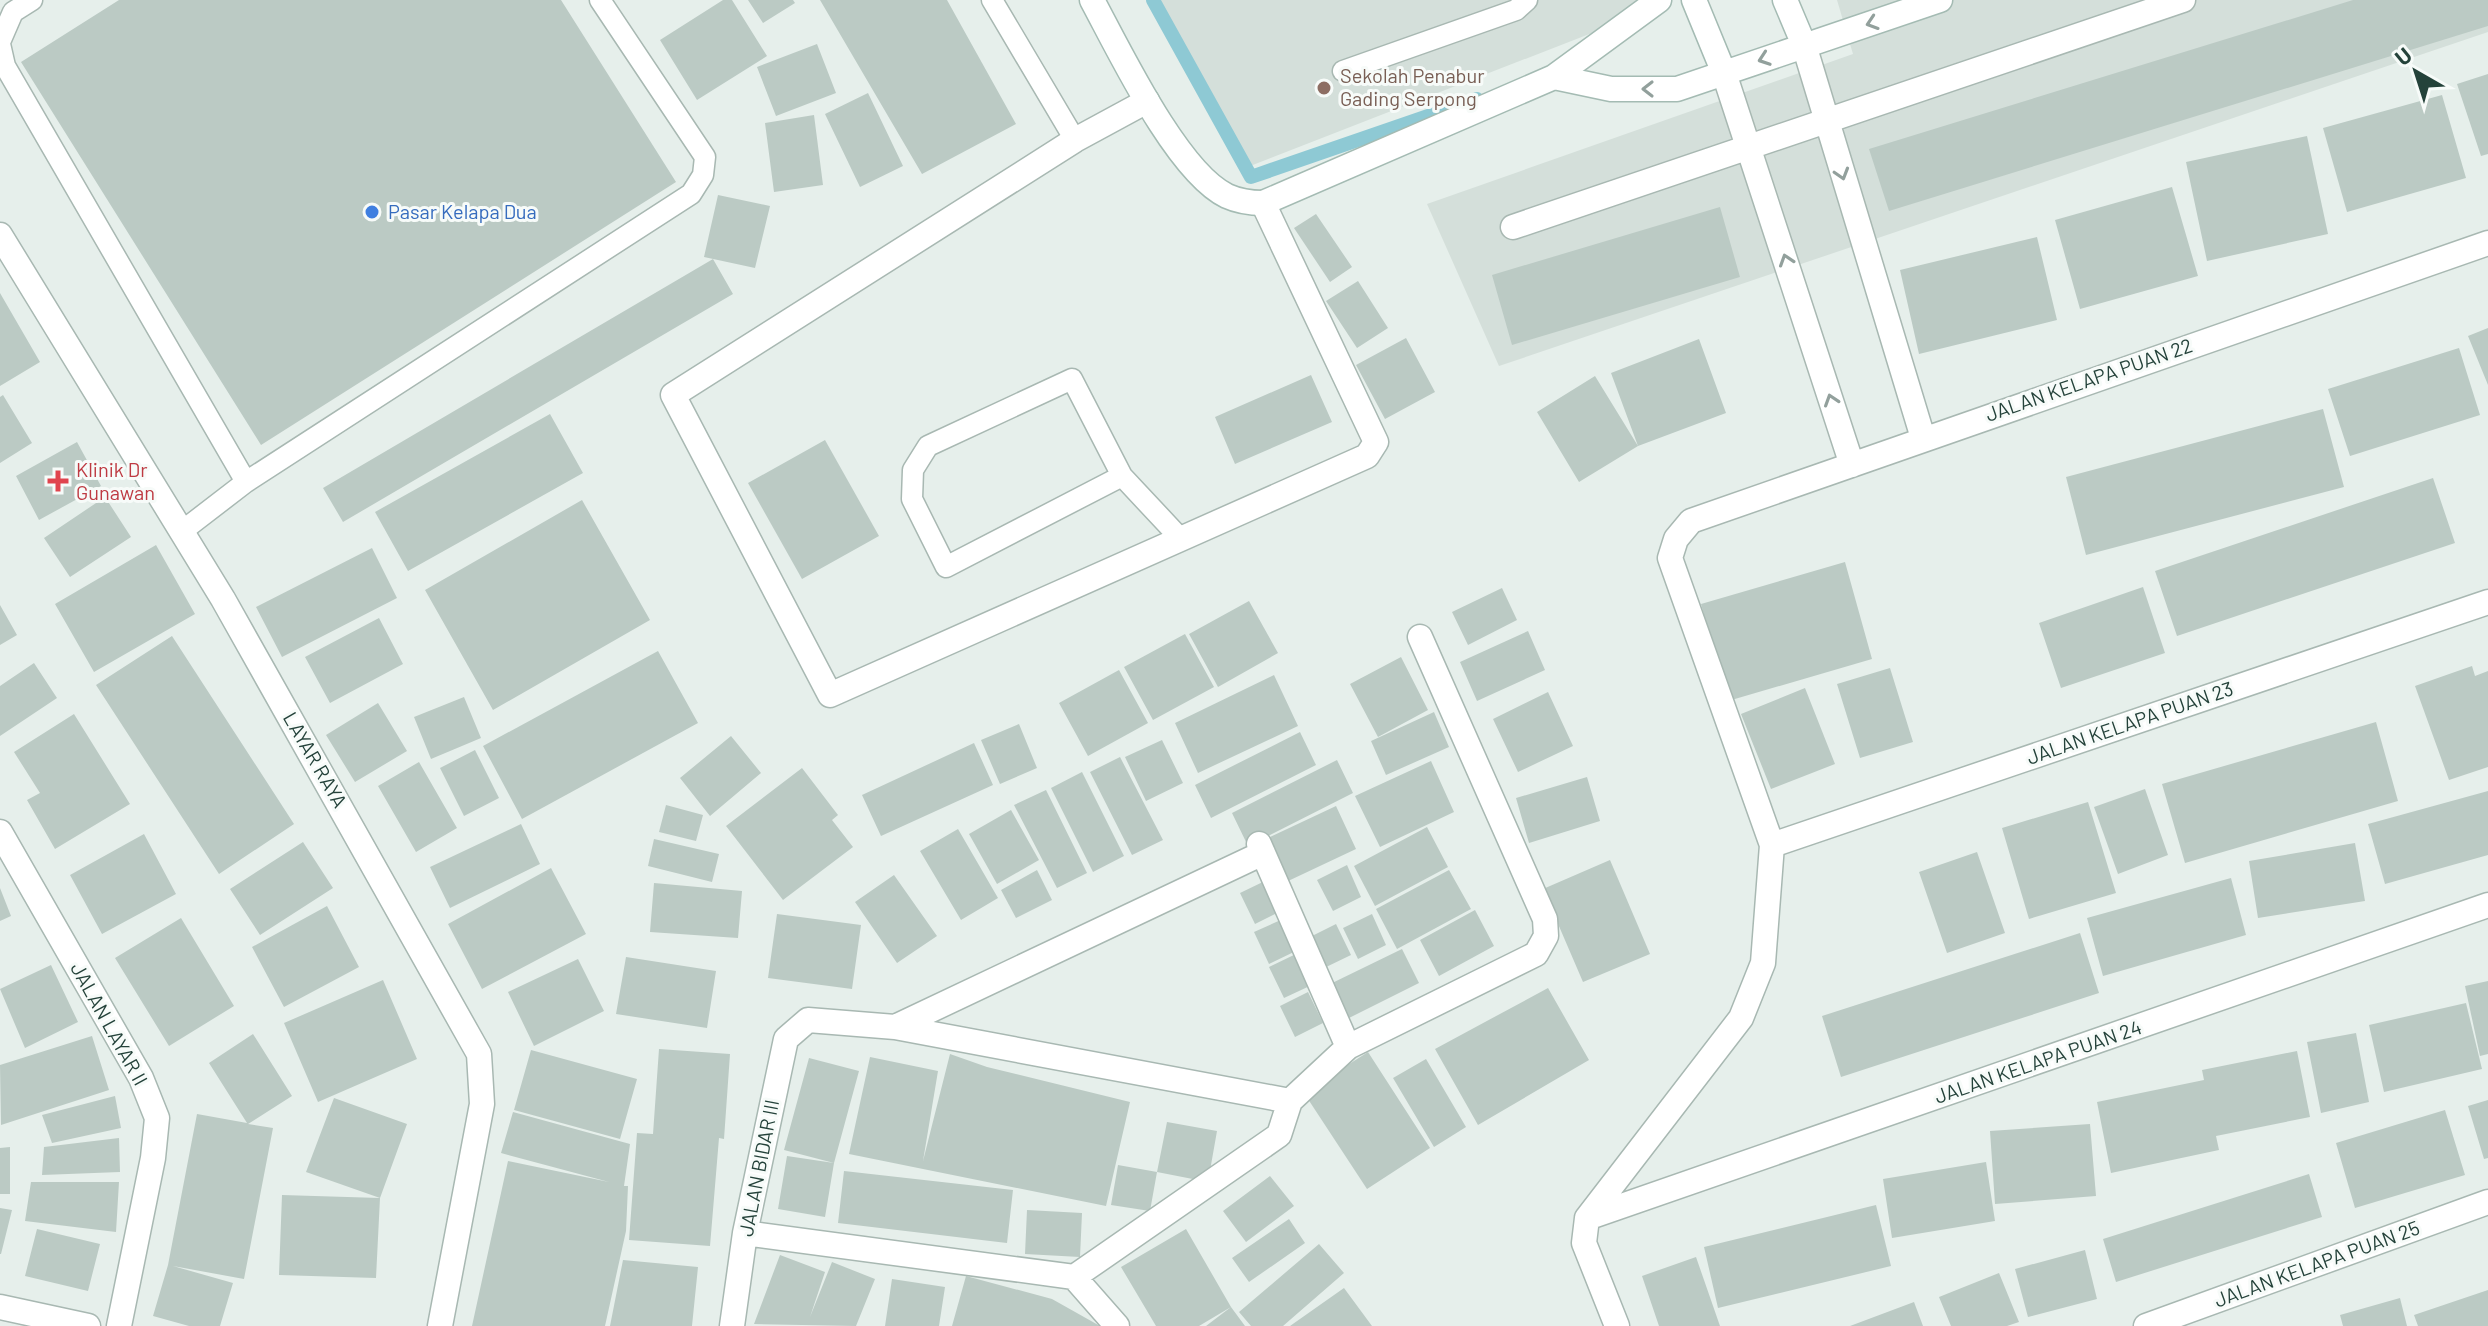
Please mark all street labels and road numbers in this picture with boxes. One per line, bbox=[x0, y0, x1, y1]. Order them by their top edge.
street label: JALAN KELAPA PUAN 22 bbox=[1982, 332, 2195, 426]
street label: JALAN KELAPA PUAN 23 bbox=[2023, 675, 2236, 769]
street label: LAYAR RAYA bbox=[279, 707, 353, 812]
street label: JALAN LAYAR II bbox=[66, 958, 154, 1089]
street label: JALAN KELAPA PUAN 24 bbox=[1931, 1014, 2144, 1108]
street label: JALAN BIDAR III bbox=[733, 1097, 783, 1238]
street label: JALAN KELAPA PUAN 25 bbox=[2211, 1215, 2423, 1311]

